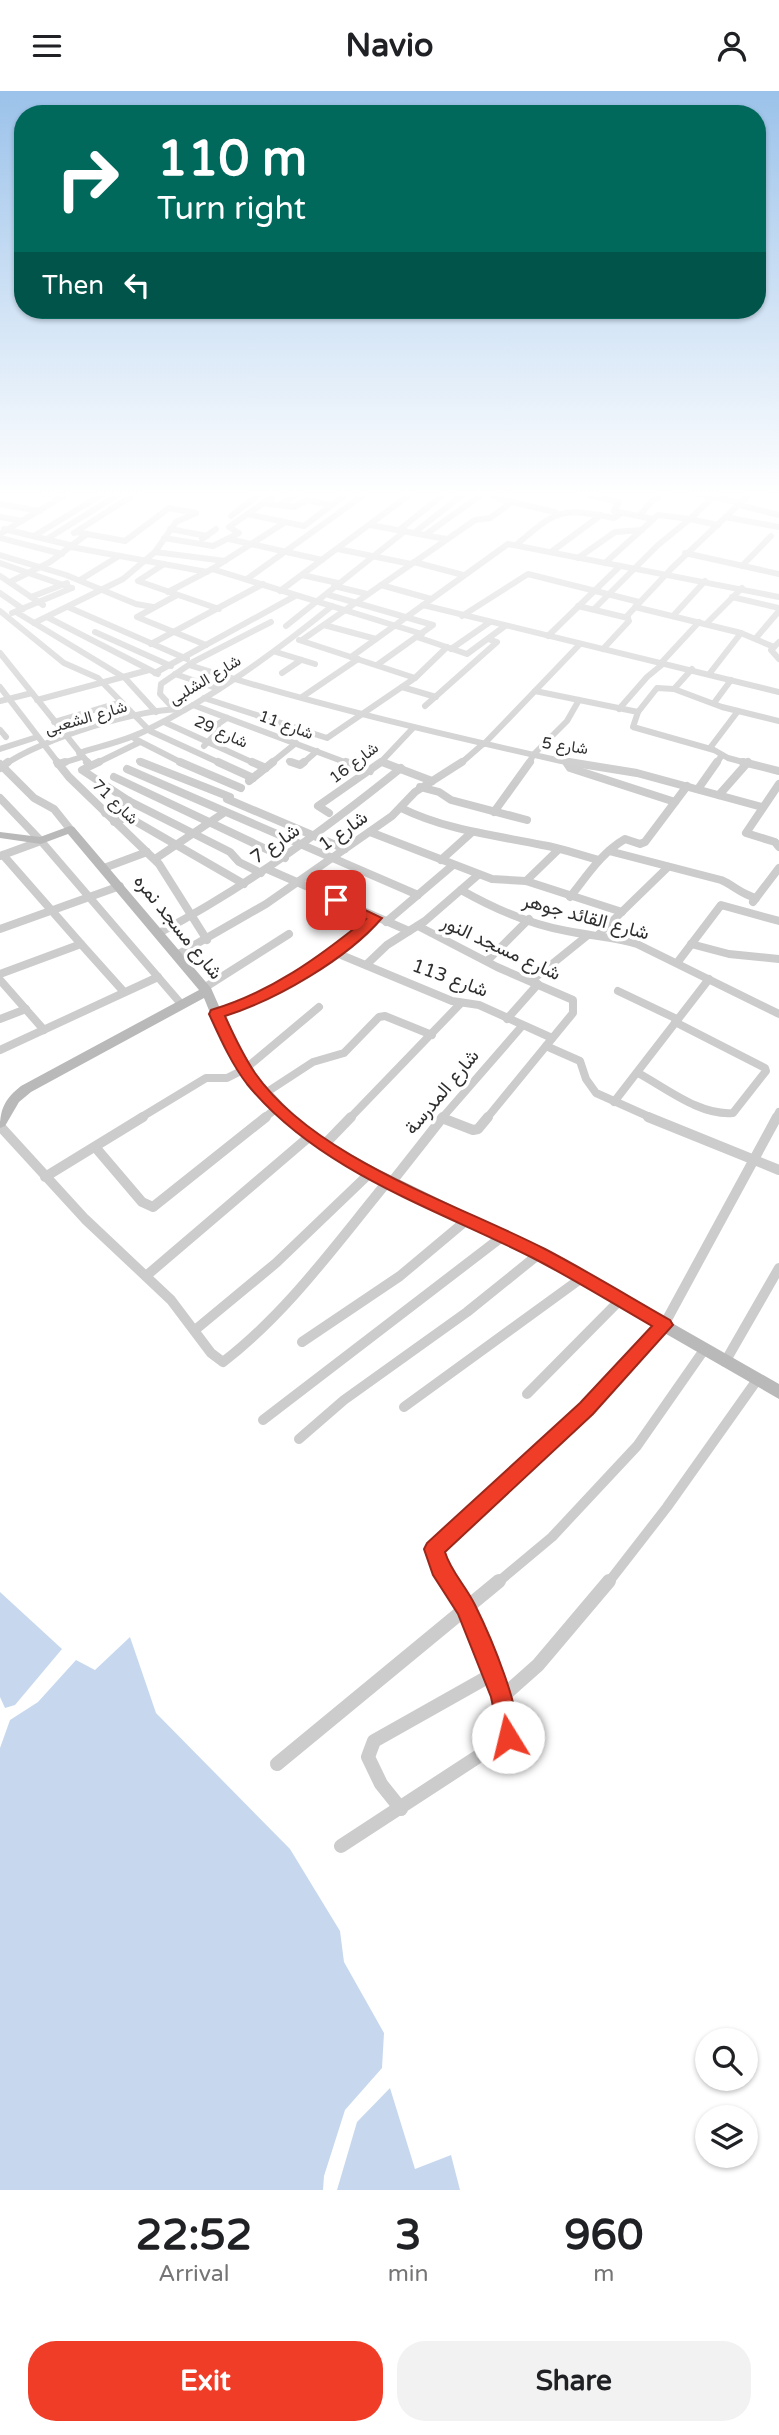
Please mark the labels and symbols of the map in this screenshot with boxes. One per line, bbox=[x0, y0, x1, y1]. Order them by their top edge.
street label: شارع الشلبى bbox=[165, 651, 245, 710]
street label: شارع الشعبى bbox=[43, 697, 130, 740]
street label: شارع 11 bbox=[256, 706, 316, 745]
street label: شارع 29 bbox=[191, 711, 251, 754]
street label: شارع 5 bbox=[540, 733, 589, 760]
street label: شارع 16 bbox=[325, 738, 383, 789]
street label: شارع 71 bbox=[87, 775, 142, 830]
street label: شارع 1 bbox=[314, 806, 372, 857]
street label: شارع 7 bbox=[246, 819, 304, 870]
street label: شارع مسجد نمره bbox=[128, 870, 227, 984]
pin bbox=[306, 870, 366, 930]
street label: شارع القائد جوهر bbox=[519, 889, 652, 945]
street label: شارع مسجد النور bbox=[437, 910, 564, 986]
street label: شارع 113 bbox=[409, 954, 491, 1003]
street label: شارع المدرسة bbox=[400, 1045, 485, 1140]
position arrow bbox=[471, 1700, 545, 1774]

